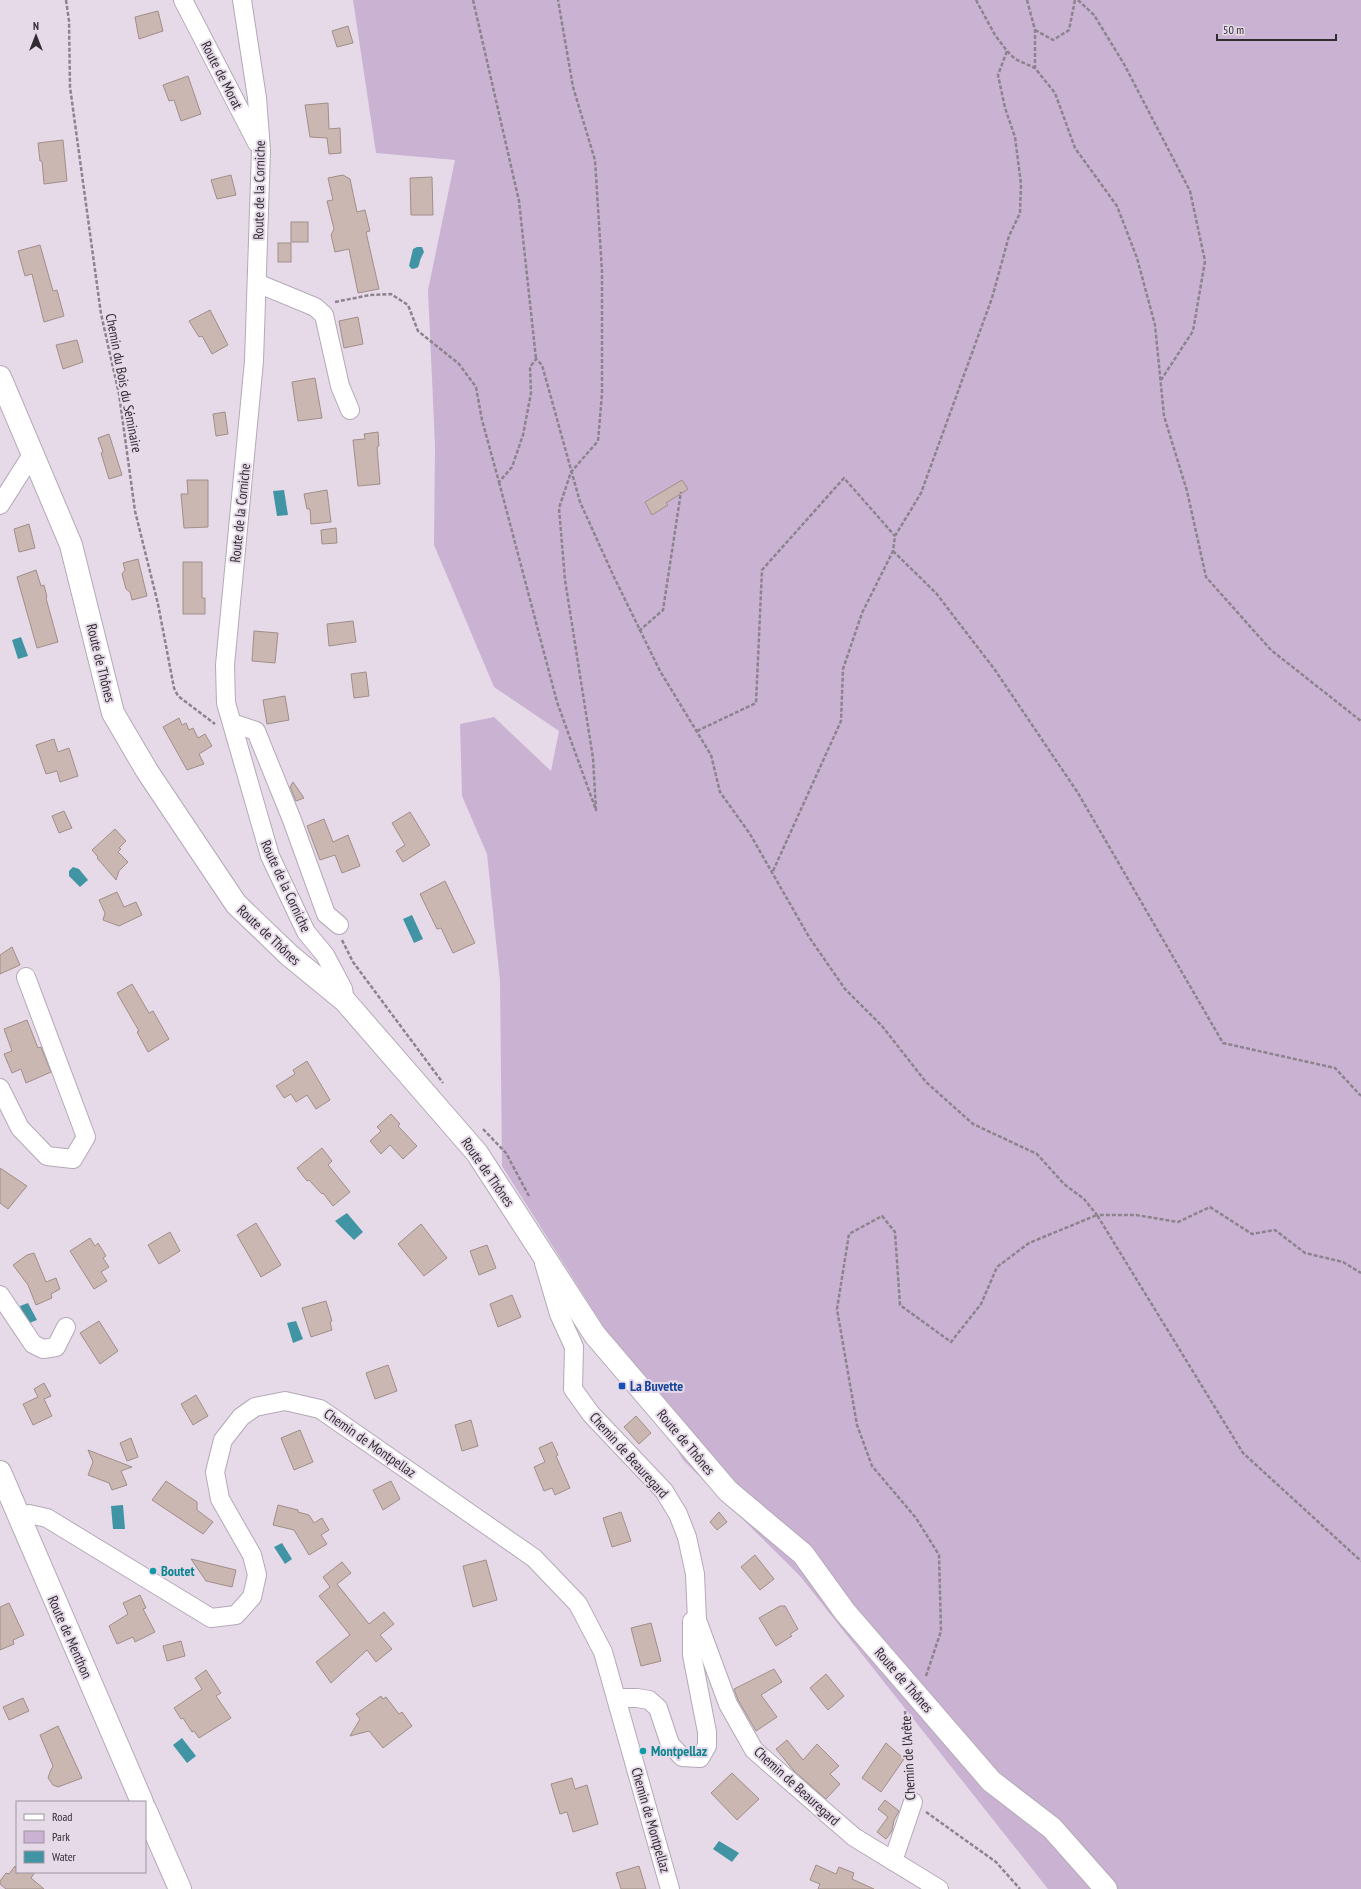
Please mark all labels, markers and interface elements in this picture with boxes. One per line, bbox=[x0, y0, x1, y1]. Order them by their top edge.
north arrow bbox=[16, 16, 56, 56]
scale bar bbox=[1217, 16, 1336, 42]
text: N bbox=[33, 19, 39, 33]
text: 50 m bbox=[1223, 22, 1244, 37]
street label: Route de Morat bbox=[197, 38, 247, 112]
street label: Route de la Corniche bbox=[249, 140, 269, 240]
street label: Chemin du Bois du Séminaire bbox=[102, 312, 146, 454]
street label: Route de la Corniche bbox=[226, 462, 254, 563]
street label: Route de Thônes bbox=[83, 622, 120, 704]
street label: Route de la Corniche bbox=[257, 837, 315, 935]
street label: Route de Thônes bbox=[233, 901, 305, 969]
street label: Route de Thônes bbox=[458, 1134, 519, 1210]
place label: La Buvette bbox=[630, 1377, 683, 1395]
marker: La Buvette bbox=[617, 1381, 627, 1391]
street label: Chemin de Montpellaz bbox=[320, 1405, 420, 1481]
street label: Route de Thônes bbox=[653, 1405, 719, 1479]
street label: Chemin de Beauregard bbox=[586, 1408, 672, 1502]
place label: Boutet bbox=[161, 1562, 194, 1580]
marker: Boutet bbox=[148, 1566, 158, 1576]
street label: Route de Menthon bbox=[44, 1593, 96, 1681]
street label: Route de Thônes bbox=[871, 1644, 937, 1716]
street label: Chemin de l'Arête bbox=[897, 1715, 919, 1801]
place label: Montpellaz bbox=[651, 1742, 707, 1760]
street label: Chemin de Beauregard bbox=[750, 1743, 844, 1829]
marker: Montpellaz bbox=[638, 1746, 648, 1756]
street label: Chemin de Montpellaz bbox=[627, 1765, 675, 1875]
legend bbox=[16, 1801, 146, 1873]
text: Road bbox=[52, 1809, 72, 1824]
text: Park bbox=[52, 1829, 70, 1844]
text: Water bbox=[52, 1849, 77, 1864]

